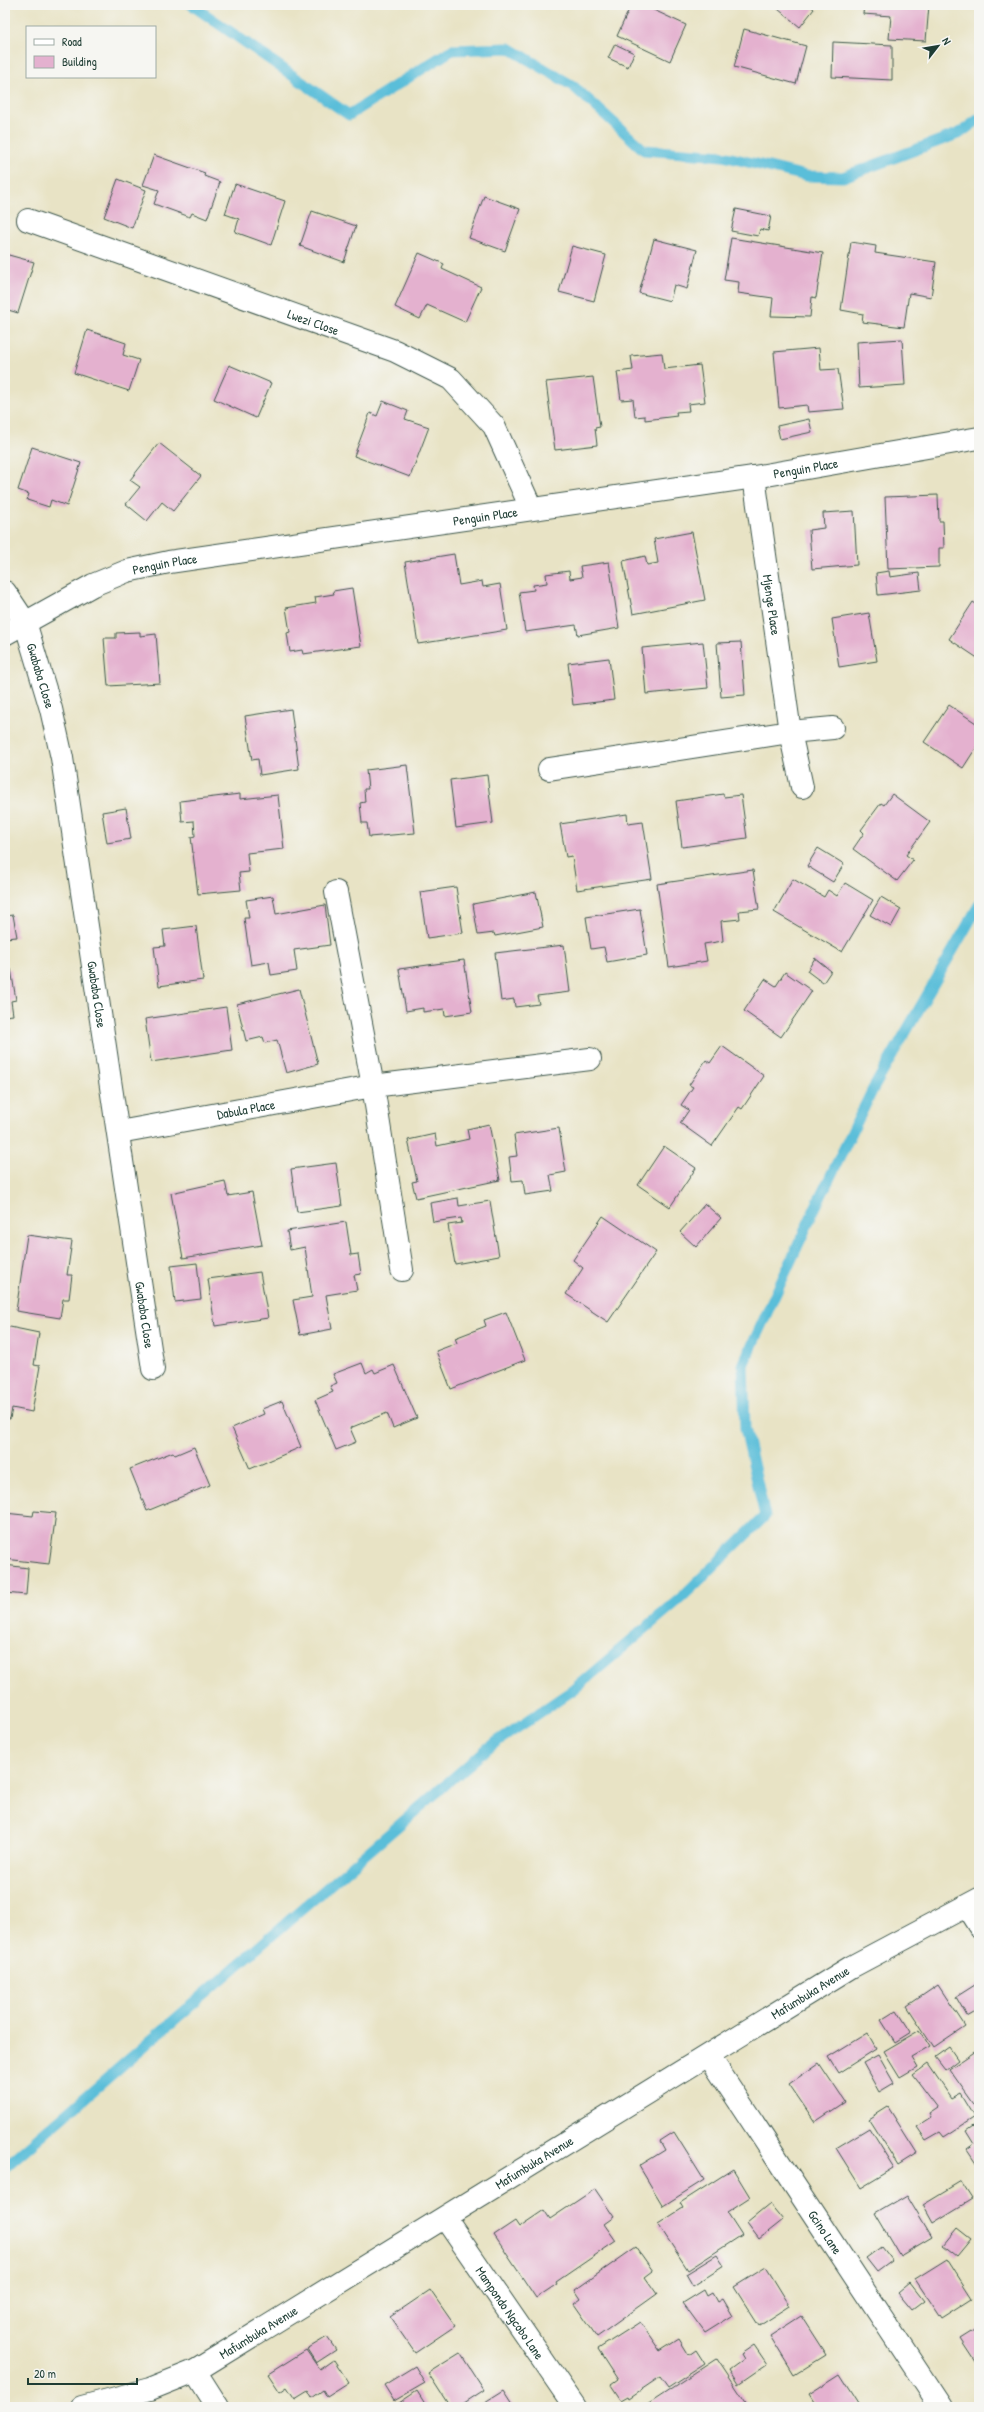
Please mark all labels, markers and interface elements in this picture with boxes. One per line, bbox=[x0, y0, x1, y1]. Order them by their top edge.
legend bbox=[26, 26, 156, 78]
north arrow bbox=[918, 26, 958, 66]
text: Road bbox=[62, 33, 82, 50]
text: N bbox=[939, 35, 954, 47]
text: Building bbox=[62, 53, 97, 70]
street label: Lwezi Close bbox=[285, 304, 342, 339]
street label: Penguin Place bbox=[772, 454, 839, 482]
street label: Penguin Place bbox=[452, 502, 519, 530]
street label: Penguin Place bbox=[131, 549, 198, 579]
street label: Mjenge Place bbox=[759, 573, 785, 636]
street label: Gwababa Close bbox=[23, 641, 59, 710]
street label: Gwababa Close bbox=[83, 960, 111, 1029]
street label: Dabula Place bbox=[216, 1095, 276, 1123]
street label: Gwababa Close bbox=[131, 1280, 159, 1349]
street label: Mafumbuka Avenue bbox=[767, 1961, 852, 2023]
street label: Mafumbuka Avenue bbox=[492, 2131, 577, 2193]
street label: Gcino Lane bbox=[804, 2206, 846, 2258]
street label: Mampondo Ngcobo Lane bbox=[472, 2263, 549, 2363]
street label: Mafumbuka Avenue bbox=[216, 2301, 301, 2363]
scale bar bbox=[28, 2360, 137, 2386]
text: 20 m bbox=[34, 2365, 56, 2382]

